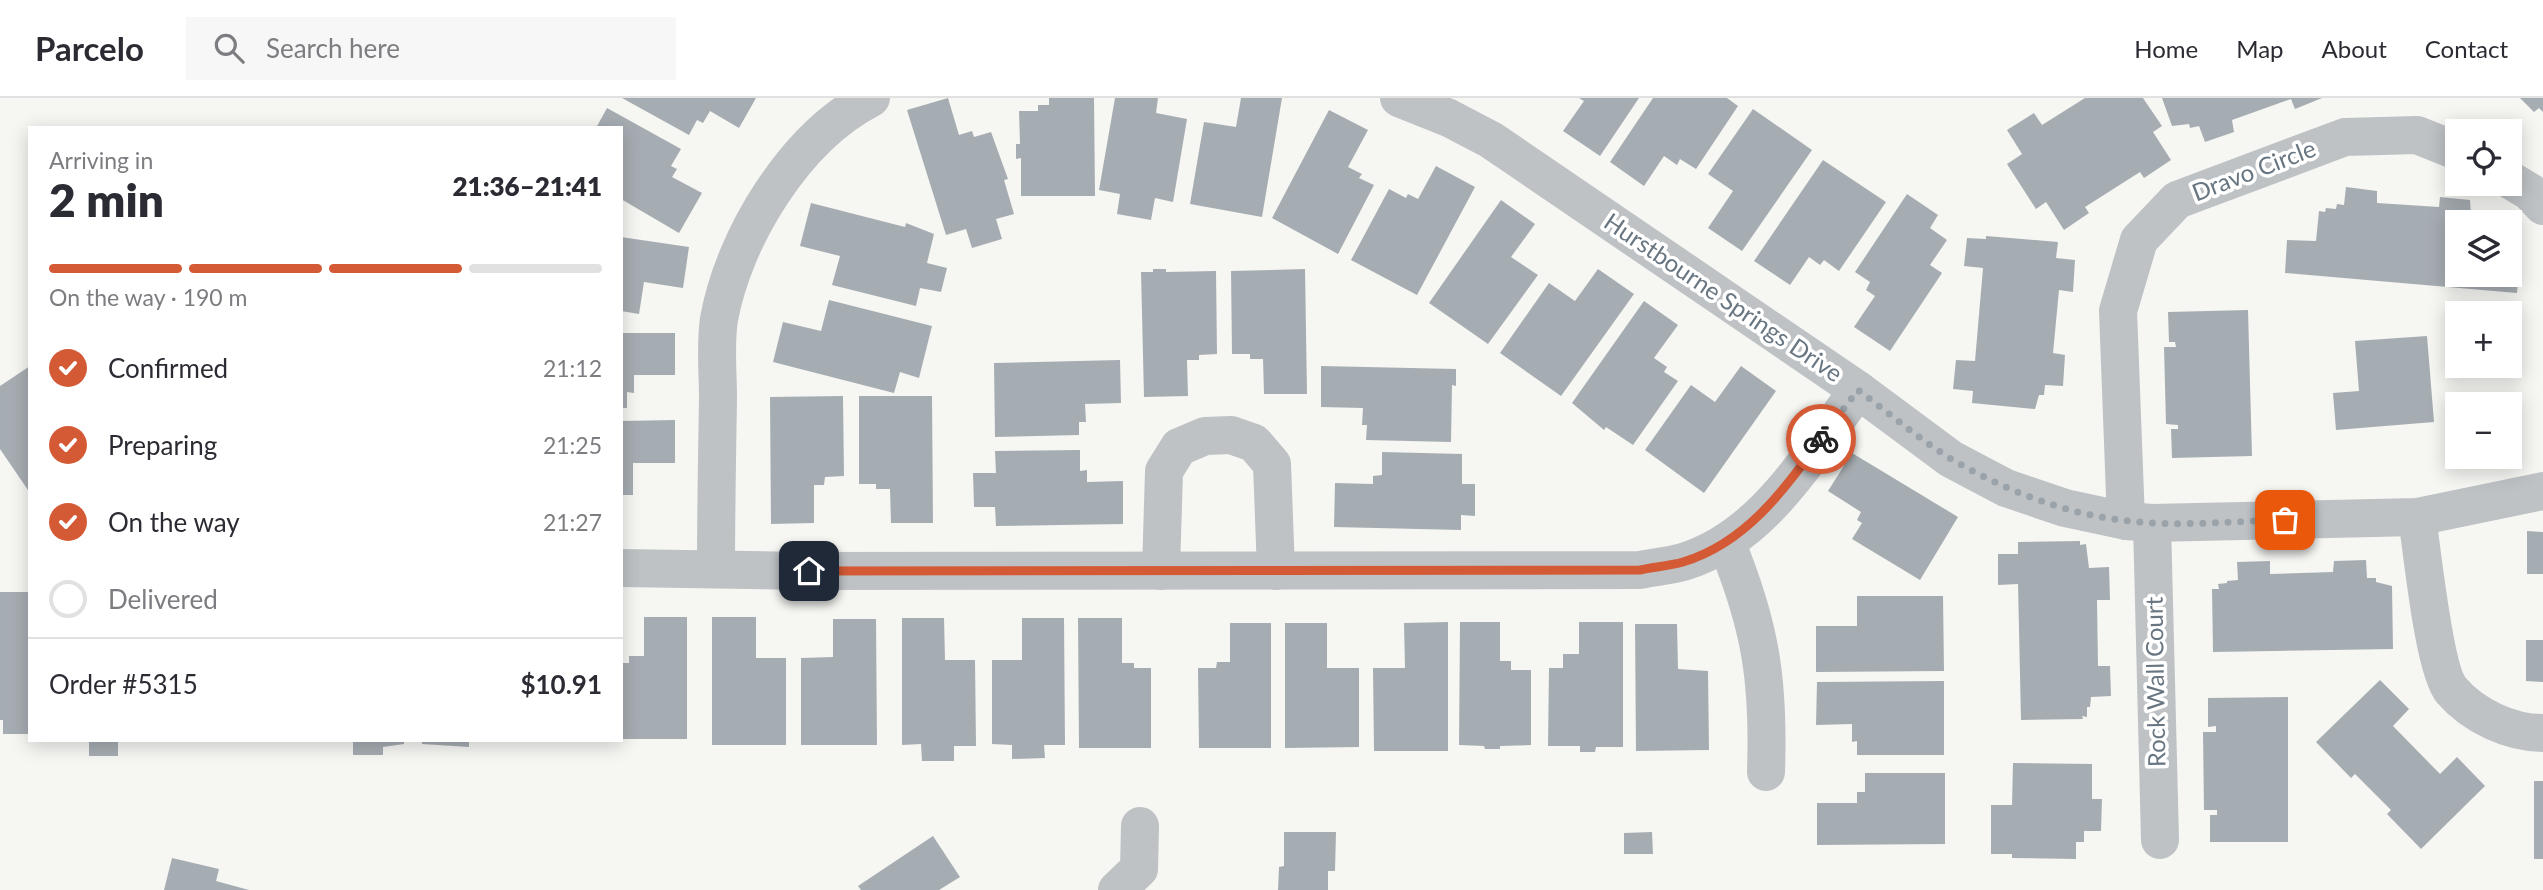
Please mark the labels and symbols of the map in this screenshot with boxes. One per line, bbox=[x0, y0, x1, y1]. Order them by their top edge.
street label: Dravo Circle bbox=[2188, 133, 2319, 206]
street label: Hurstbourne Springs Drive bbox=[1599, 206, 1848, 387]
courier bbox=[1786, 404, 1856, 474]
pin bbox=[2255, 490, 2315, 550]
pin bbox=[779, 541, 839, 601]
street label: Rock Wall Court bbox=[2139, 596, 2170, 767]

